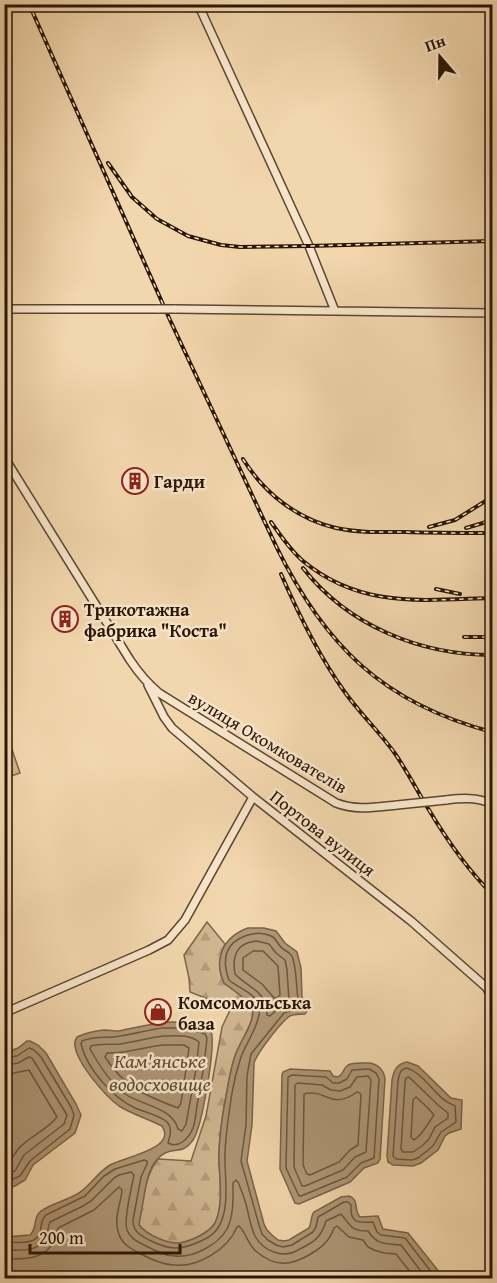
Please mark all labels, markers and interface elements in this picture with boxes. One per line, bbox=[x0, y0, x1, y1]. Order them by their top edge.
north arrow bbox=[410, 27, 470, 87]
text: Пн bbox=[421, 28, 449, 58]
building icon: Гарди bbox=[120, 466, 150, 496]
place label: Гарди bbox=[154, 468, 205, 495]
place label: Трикотажна фабрика "Коста" bbox=[84, 596, 227, 644]
building icon: Трикотажна фабрика "Коста" bbox=[50, 604, 80, 634]
street label: вулиця Окомкователів bbox=[183, 684, 353, 800]
street label: Портова вулиця bbox=[264, 783, 382, 883]
place label: Комсомольська база bbox=[178, 989, 312, 1037]
shop icon: Комсомольська база bbox=[143, 997, 173, 1027]
water label: Кам'янське водосховище bbox=[109, 1046, 211, 1098]
scale bar bbox=[30, 1217, 180, 1255]
text: 200 m bbox=[39, 1224, 84, 1251]

